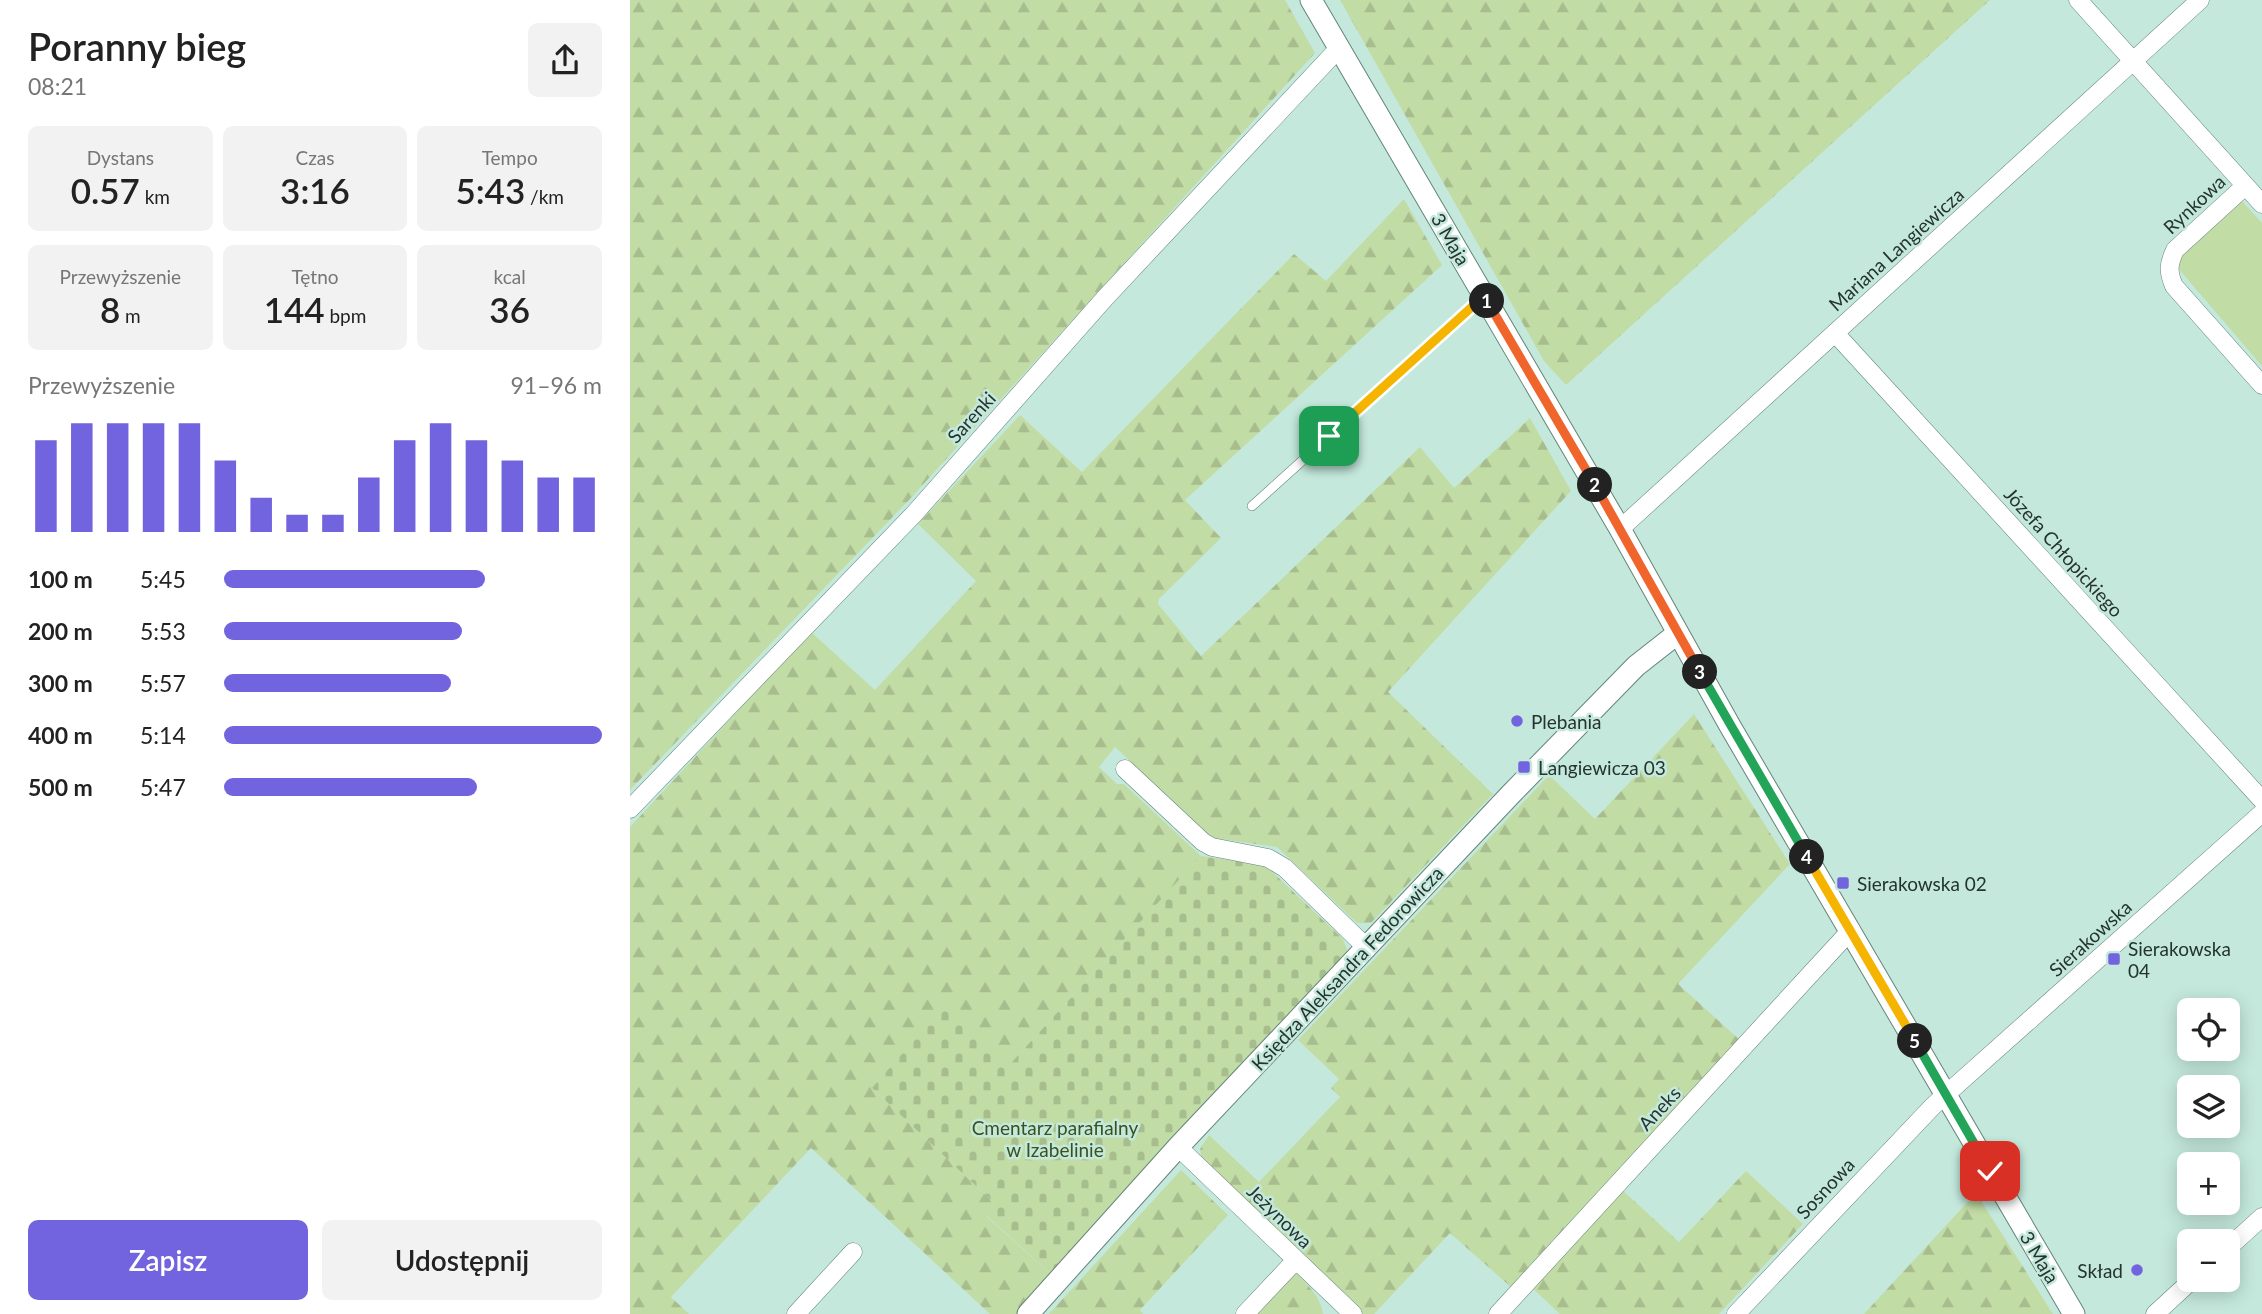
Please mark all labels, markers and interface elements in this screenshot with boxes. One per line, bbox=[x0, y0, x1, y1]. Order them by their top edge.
text: Poranny bieg bbox=[28, 23, 246, 69]
button: share bbox=[528, 23, 602, 97]
text: 08:21 bbox=[28, 72, 87, 100]
text: Dystans bbox=[87, 146, 154, 169]
text: Czas bbox=[296, 146, 334, 169]
text: Tempo bbox=[482, 146, 538, 169]
text: 0.57 bbox=[71, 169, 140, 211]
text: 3:16 bbox=[280, 169, 350, 211]
text: 5:43 bbox=[455, 169, 525, 211]
street label: Rynkowa bbox=[2158, 170, 2230, 238]
street label: Mariana Langiewicza bbox=[1824, 182, 1968, 316]
text: km bbox=[140, 185, 170, 208]
text: /km bbox=[525, 185, 564, 208]
street label: 3 Maja bbox=[1427, 209, 1475, 269]
text: Przewyższenie bbox=[59, 265, 181, 288]
text: Tętno bbox=[291, 265, 339, 288]
text: kcal bbox=[494, 265, 526, 288]
pin: 1 bbox=[1470, 284, 1504, 318]
text: 8 bbox=[100, 288, 120, 330]
text: 144 bbox=[264, 288, 325, 330]
text: 36 bbox=[489, 288, 530, 330]
text: 1 bbox=[1481, 289, 1492, 312]
text: m bbox=[120, 304, 141, 327]
text: bpm bbox=[325, 304, 366, 327]
text: Przewyższenie bbox=[28, 371, 175, 399]
text: 91–96 m bbox=[510, 371, 602, 399]
street label: Sarenki bbox=[942, 387, 1000, 447]
pin bbox=[1299, 406, 1359, 466]
icon: arrive bbox=[1310, 417, 1348, 455]
pin: 2 bbox=[1578, 468, 1612, 503]
text: 2 bbox=[1589, 473, 1600, 496]
street label: Józefa Chłopickiego bbox=[2000, 482, 2128, 622]
text: 100 m bbox=[28, 565, 93, 593]
text: 5:45 bbox=[140, 565, 186, 593]
text: 200 m bbox=[28, 617, 93, 645]
text: 5:53 bbox=[140, 617, 186, 645]
pin: 3 bbox=[1682, 654, 1718, 690]
text: 3 bbox=[1694, 660, 1705, 683]
text: 300 m bbox=[28, 669, 93, 697]
text: 5:57 bbox=[140, 669, 186, 697]
place label: Plebania bbox=[1531, 710, 1602, 733]
marker: Plebania bbox=[1509, 713, 1525, 729]
text: 400 m bbox=[28, 721, 93, 749]
text: 5:14 bbox=[140, 721, 186, 749]
place label: Langiewicza 03 bbox=[1538, 756, 1666, 779]
marker: Langiewicza 03 bbox=[1516, 759, 1532, 775]
text: 500 m bbox=[28, 773, 93, 801]
text: 5:47 bbox=[140, 773, 186, 801]
pin: 4 bbox=[1790, 840, 1824, 874]
text: 4 bbox=[1801, 845, 1812, 868]
street label: Księdza Aleksandra Fedorowicza bbox=[1246, 861, 1448, 1075]
place label: Sierakowska 02 bbox=[1857, 872, 1987, 895]
marker: Sierakowska 02 bbox=[1835, 875, 1851, 891]
street label: Sierakowska bbox=[2044, 895, 2136, 981]
place label: Sierakowska 04 bbox=[2128, 937, 2231, 982]
marker: Sierakowska 04 bbox=[2106, 951, 2122, 967]
map controls bbox=[2177, 998, 2240, 1292]
button: locate bbox=[2177, 998, 2240, 1061]
pin: 5 bbox=[1898, 1024, 1932, 1058]
text: 5 bbox=[1909, 1029, 1920, 1052]
button: layers bbox=[2177, 1075, 2240, 1138]
street label: Aneks bbox=[1633, 1081, 1685, 1135]
park label: Cmentarz parafialny w Izabelinie bbox=[972, 1116, 1138, 1161]
pin bbox=[1960, 1141, 2020, 1201]
icon: check bbox=[1971, 1152, 2009, 1190]
button: + bbox=[2177, 1152, 2240, 1215]
street label: Sosnowa bbox=[1791, 1153, 1859, 1223]
street label: Jeżynowa bbox=[1243, 1179, 1317, 1253]
button: Zapisz bbox=[28, 1220, 308, 1300]
button: Udostępnij bbox=[322, 1220, 602, 1300]
street label: 3 Maja bbox=[2016, 1227, 2064, 1287]
button: − bbox=[2177, 1229, 2240, 1292]
place label: Skład bbox=[2077, 1259, 2123, 1282]
marker: Skład bbox=[2129, 1262, 2145, 1278]

